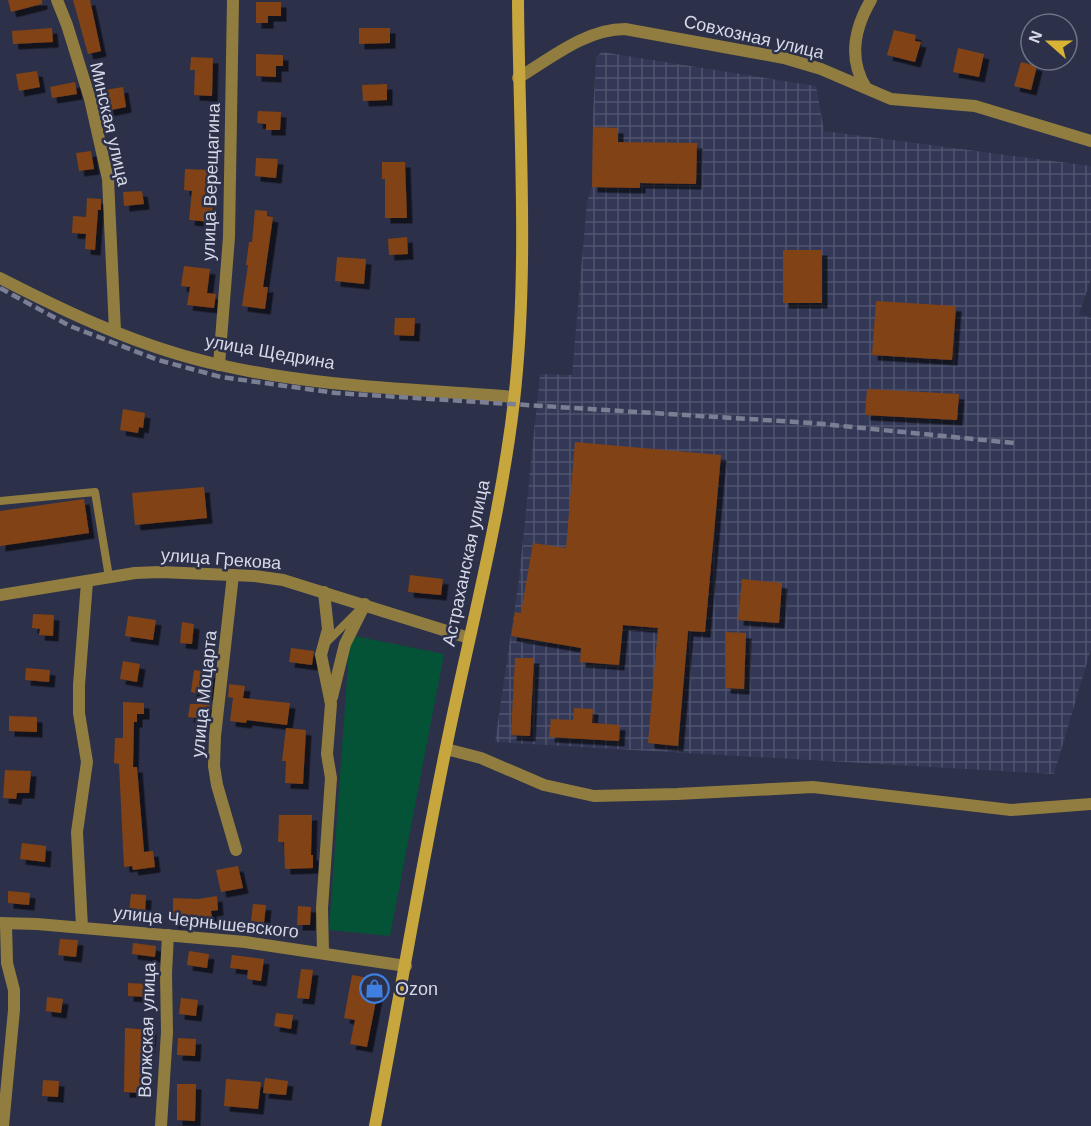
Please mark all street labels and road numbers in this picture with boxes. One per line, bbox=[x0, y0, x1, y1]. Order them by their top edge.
street label: Совхозная улица bbox=[682, 11, 827, 63]
street label: Минская улица bbox=[86, 60, 134, 189]
street label: улица Верещагина bbox=[198, 102, 224, 261]
street label: улица Щедрина bbox=[204, 331, 337, 373]
street label: Астраханская улица bbox=[439, 477, 494, 648]
street label: улица Грекова bbox=[160, 545, 283, 573]
street label: улица Моцарта bbox=[187, 628, 221, 759]
street label: улица Чернышевского bbox=[112, 902, 300, 942]
street label: Волжская улица bbox=[135, 961, 159, 1098]

